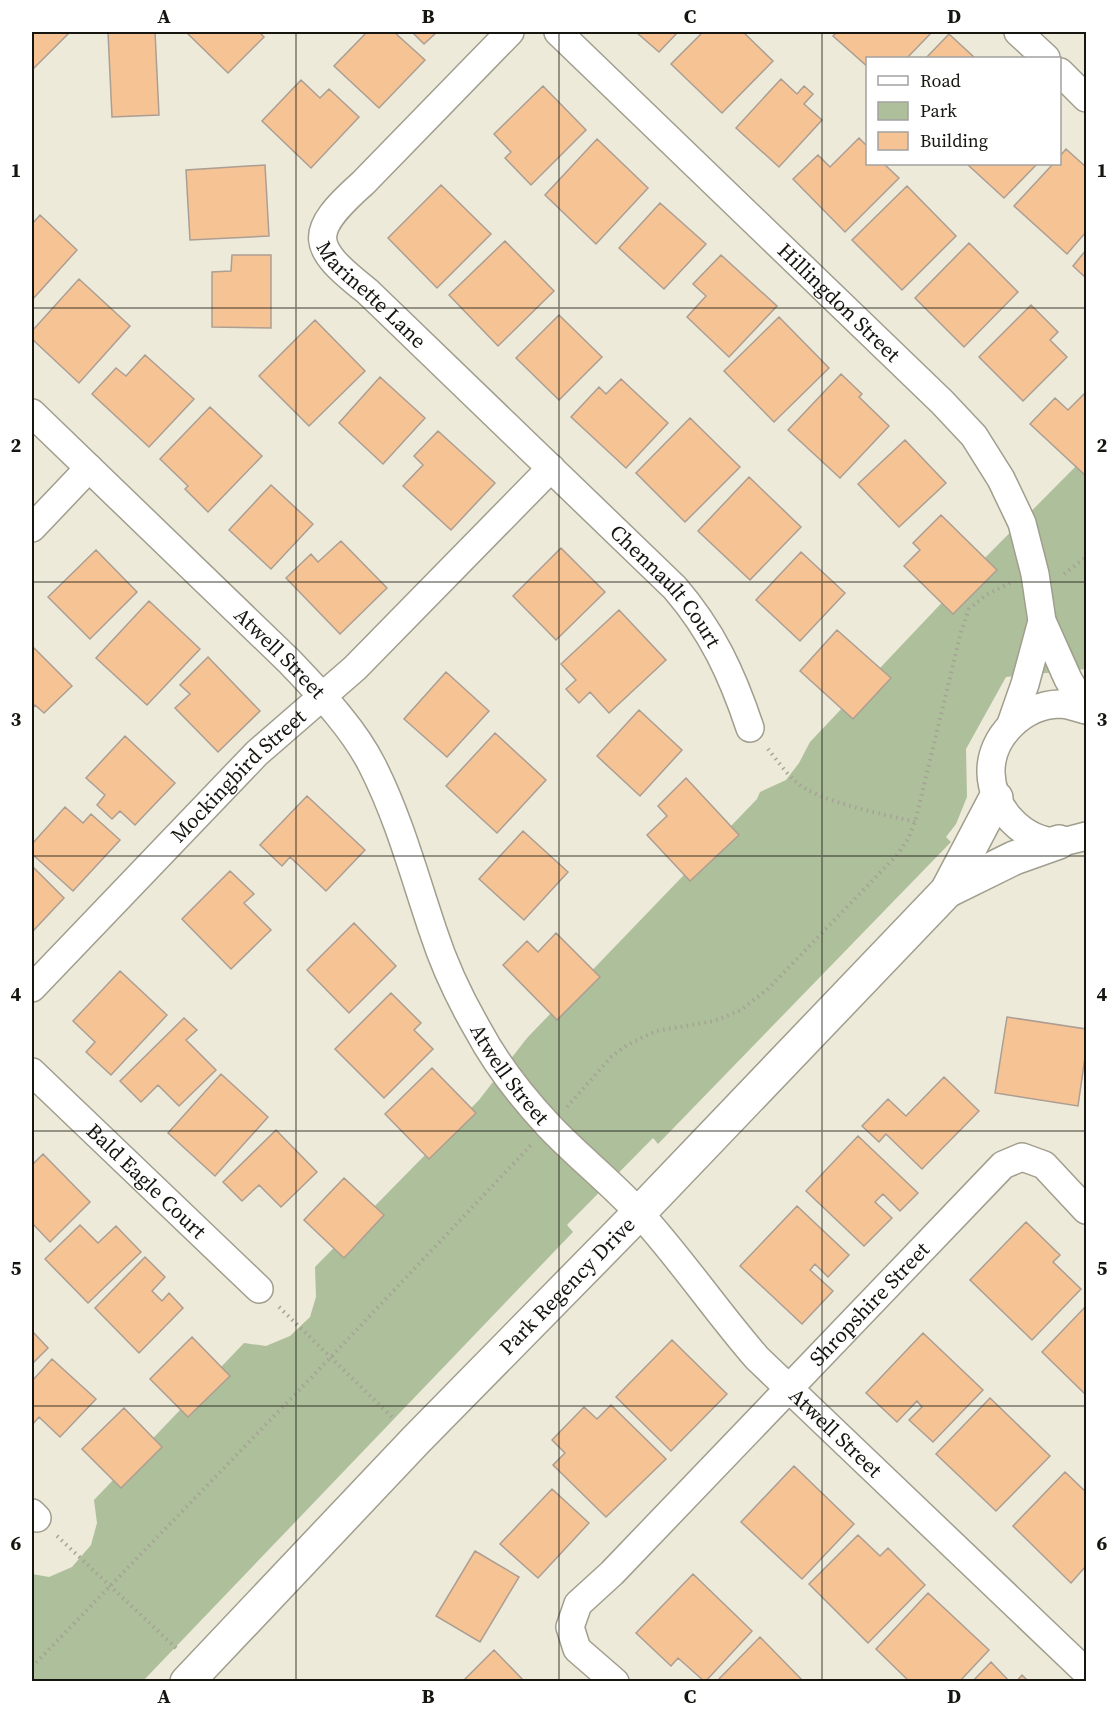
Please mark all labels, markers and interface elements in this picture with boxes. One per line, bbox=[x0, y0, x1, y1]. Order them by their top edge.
text: A bbox=[157, 2, 171, 30]
text: B bbox=[421, 2, 435, 30]
text: C bbox=[684, 2, 696, 30]
text: D bbox=[947, 2, 961, 30]
legend bbox=[866, 57, 1061, 165]
text: Road bbox=[920, 68, 961, 93]
text: Park bbox=[920, 98, 957, 123]
text: Building bbox=[920, 128, 988, 153]
text: 1 bbox=[11, 156, 21, 184]
text: 1 bbox=[1097, 156, 1107, 184]
street label: Marinette Lane bbox=[310, 236, 433, 355]
street label: Hillingdon Street bbox=[771, 236, 907, 368]
text: 2 bbox=[11, 431, 22, 459]
text: 2 bbox=[1097, 431, 1108, 459]
street label: Chennault Court bbox=[604, 518, 728, 653]
street label: Atwell Street bbox=[228, 601, 332, 705]
street label: Mockingbird Street bbox=[164, 702, 312, 849]
text: 3 bbox=[11, 705, 22, 733]
text: 3 bbox=[1097, 705, 1108, 733]
text: 4 bbox=[11, 980, 22, 1008]
text: 4 bbox=[1097, 980, 1108, 1008]
street label: Atwell Street bbox=[463, 1019, 556, 1131]
street label: Bald Eagle Court bbox=[80, 1117, 213, 1245]
street label: Park Regency Drive bbox=[492, 1210, 641, 1361]
street label: Shropshire Street bbox=[803, 1235, 936, 1372]
text: 5 bbox=[11, 1254, 22, 1282]
text: 5 bbox=[1097, 1254, 1108, 1282]
street label: Atwell Street bbox=[783, 1381, 889, 1484]
text: 6 bbox=[11, 1529, 22, 1557]
text: 6 bbox=[1097, 1529, 1108, 1557]
text: A bbox=[157, 1682, 171, 1710]
text: B bbox=[421, 1682, 435, 1710]
text: C bbox=[684, 1682, 696, 1710]
text: D bbox=[947, 1682, 961, 1710]

